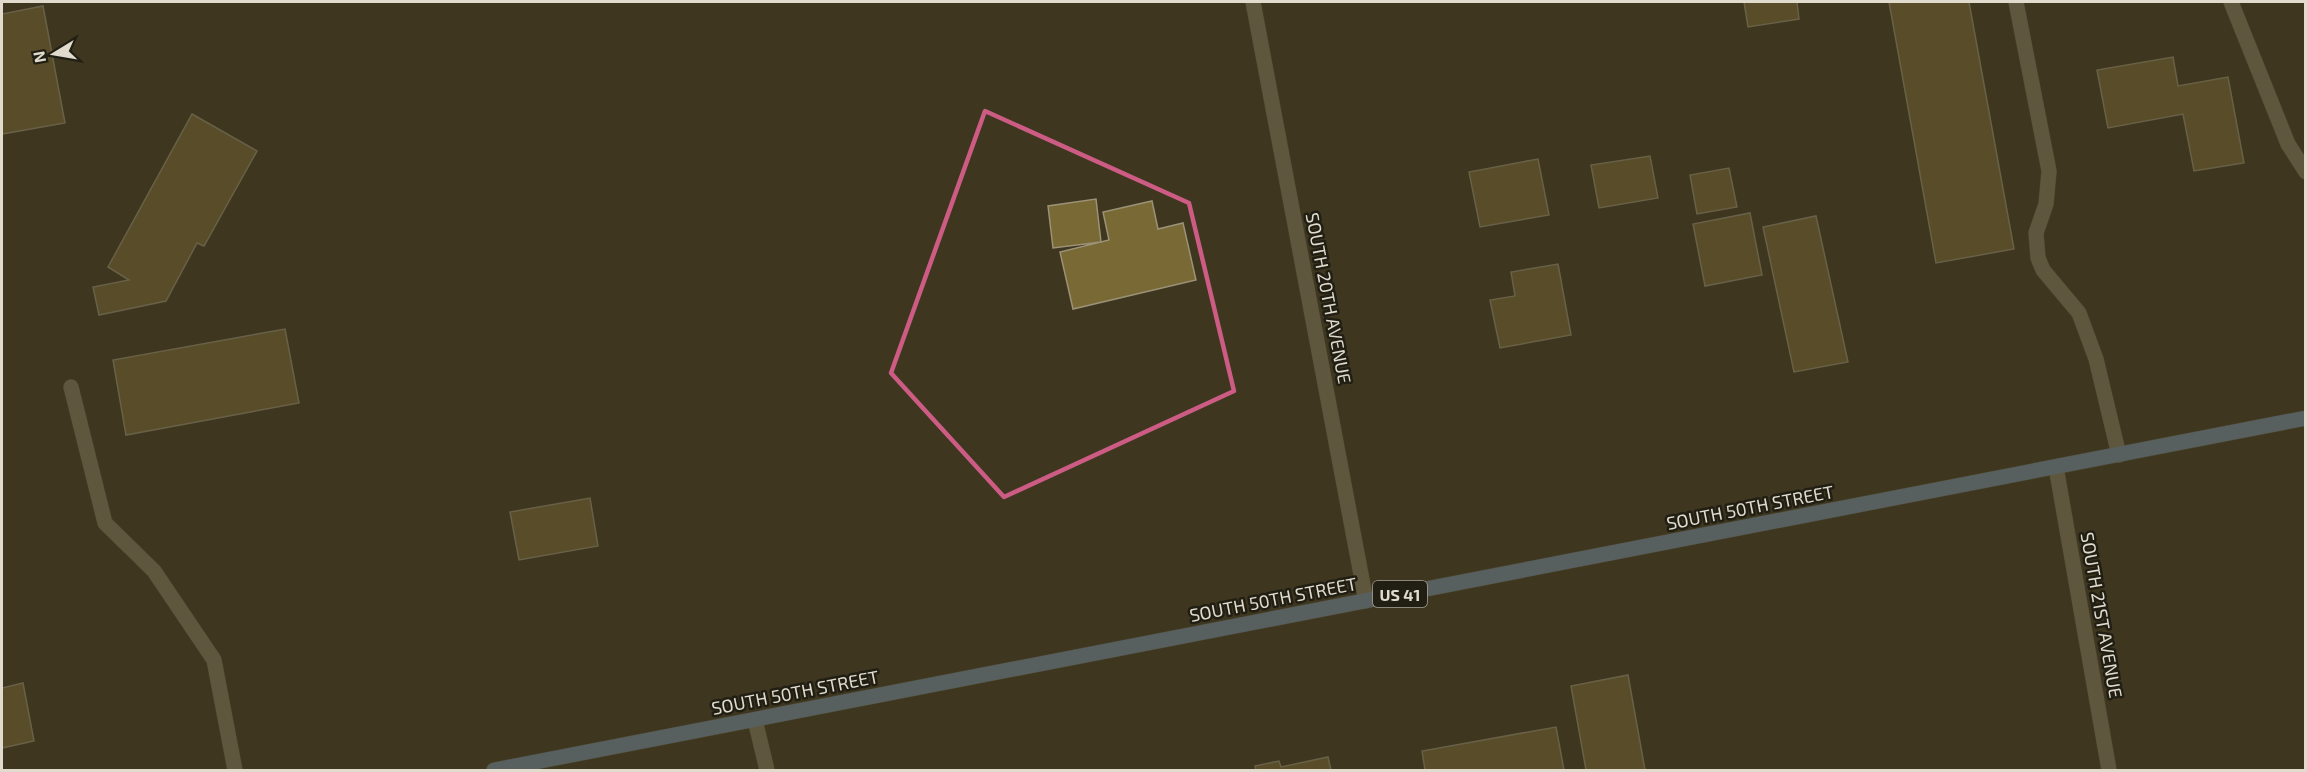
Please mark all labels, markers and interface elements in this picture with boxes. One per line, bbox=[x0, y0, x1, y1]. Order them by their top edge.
north arrow bbox=[24, 24, 84, 84]
text: N bbox=[28, 49, 49, 64]
street label: SOUTH 20TH AVENUE bbox=[1302, 210, 1356, 386]
street label: SOUTH 50TH STREET bbox=[1665, 480, 1836, 534]
street label: SOUTH 21ST AVENUE bbox=[2077, 530, 2127, 700]
street label: SOUTH 50TH STREET bbox=[1188, 572, 1359, 626]
road number: US 41 bbox=[1373, 581, 1427, 607]
street label: SOUTH 50TH STREET bbox=[710, 665, 881, 719]

